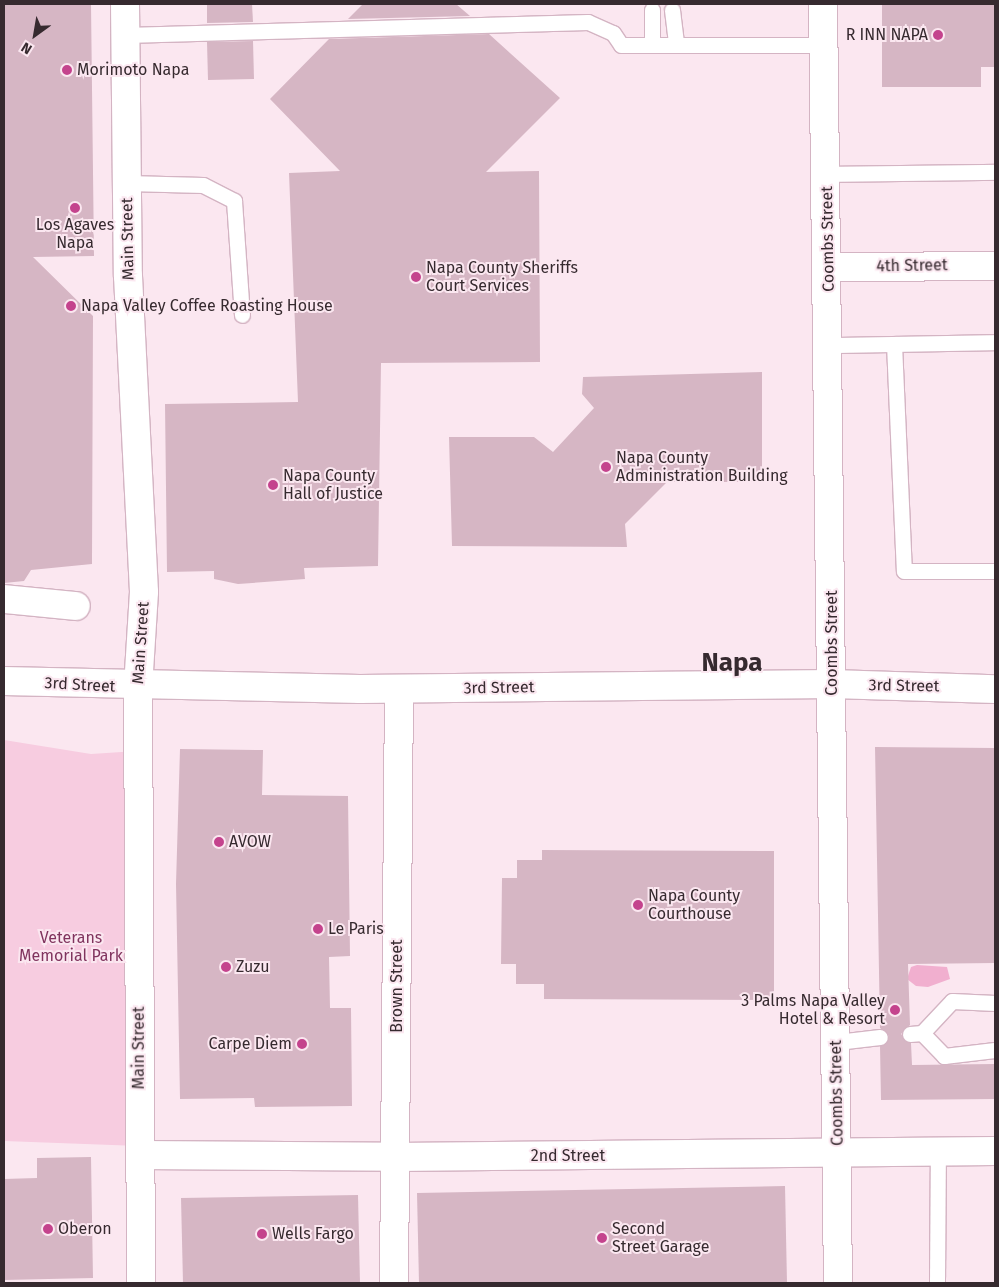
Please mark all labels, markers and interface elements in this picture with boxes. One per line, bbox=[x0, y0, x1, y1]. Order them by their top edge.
north arrow bbox=[10, 10, 60, 60]
place label: R INN NAPA bbox=[846, 25, 928, 45]
marker: R INN NAPA bbox=[932, 29, 944, 41]
text: N bbox=[18, 38, 35, 58]
place label: Morimoto Napa bbox=[77, 60, 189, 80]
marker: Morimoto Napa bbox=[61, 64, 73, 76]
street label: Coombs Street bbox=[817, 186, 839, 292]
street label: Main Street bbox=[118, 197, 138, 281]
marker: Los Agaves Napa bbox=[69, 202, 81, 214]
place label: Los Agaves Napa bbox=[36, 215, 114, 253]
street label: 4th Street bbox=[876, 256, 948, 276]
place label: Napa County Sheriffs Court Services bbox=[426, 258, 578, 296]
marker: Napa County Sheriffs Court Services bbox=[410, 271, 422, 283]
place label: Napa Valley Coffee Roasting House bbox=[81, 296, 333, 316]
marker: Napa Valley Coffee Roasting House bbox=[65, 300, 77, 312]
place label: Napa County Administration Building bbox=[616, 448, 788, 486]
marker: Napa County Administration Building bbox=[600, 461, 612, 473]
place label: Napa County Hall of Justice bbox=[283, 466, 383, 504]
marker: Napa County Hall of Justice bbox=[267, 479, 279, 491]
street label: Coombs Street bbox=[822, 590, 842, 696]
street label: Main Street bbox=[129, 601, 153, 685]
district label: Napa bbox=[702, 647, 762, 679]
street label: 3rd Street bbox=[44, 674, 116, 696]
street label: 3rd Street bbox=[868, 676, 940, 696]
street label: 3rd Street bbox=[463, 678, 535, 698]
place label: AVOW bbox=[229, 832, 271, 852]
marker: AVOW bbox=[213, 836, 225, 848]
place label: Napa County Courthouse bbox=[648, 886, 740, 924]
marker: Napa County Courthouse bbox=[632, 899, 644, 911]
place label: Le Paris bbox=[328, 919, 384, 939]
marker: Le Paris bbox=[312, 923, 324, 935]
park label: Veterans Memorial Park bbox=[19, 928, 123, 966]
street label: Brown Street bbox=[387, 939, 407, 1033]
place label: Zuzu bbox=[236, 957, 269, 977]
marker: Zuzu bbox=[220, 961, 232, 973]
place label: 3 Palms Napa Valley Hotel & Resort bbox=[741, 991, 885, 1029]
marker: 3 Palms Napa Valley Hotel & Resort bbox=[889, 1004, 901, 1016]
street label: Main Street bbox=[129, 1007, 149, 1089]
place label: Carpe Diem bbox=[209, 1034, 292, 1054]
marker: Carpe Diem bbox=[296, 1038, 308, 1050]
street label: Coombs Street bbox=[826, 1040, 848, 1146]
street label: 2nd Street bbox=[531, 1146, 605, 1166]
place label: Oberon bbox=[58, 1219, 112, 1239]
place label: Second Street Garage bbox=[612, 1219, 709, 1257]
marker: Oberon bbox=[42, 1223, 54, 1235]
place label: Wells Fargo bbox=[272, 1224, 354, 1244]
marker: Wells Fargo bbox=[256, 1228, 268, 1240]
marker: Second Street Garage bbox=[596, 1232, 608, 1244]

